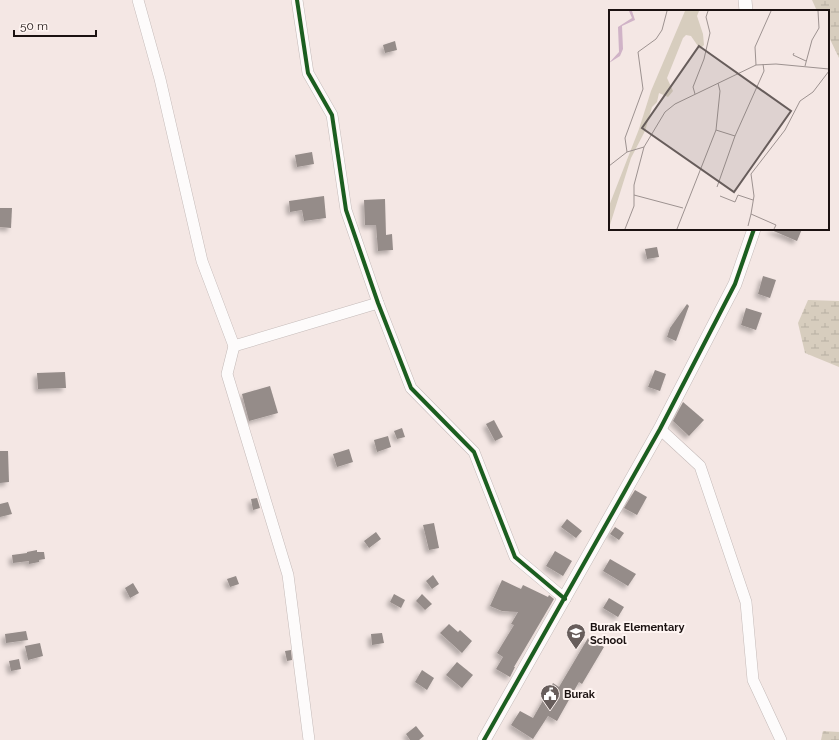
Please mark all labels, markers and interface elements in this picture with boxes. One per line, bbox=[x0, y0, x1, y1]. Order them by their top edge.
inset map bbox=[609, 10, 829, 230]
scale bar bbox=[14, 12, 96, 38]
text: 50 m bbox=[20, 19, 48, 33]
place label: Burak Elementary School bbox=[590, 621, 685, 647]
school or university icon: Burak Elementary School bbox=[565, 622, 587, 650]
public building icon: Burak bbox=[539, 683, 561, 711]
place label: Burak bbox=[564, 688, 596, 701]

